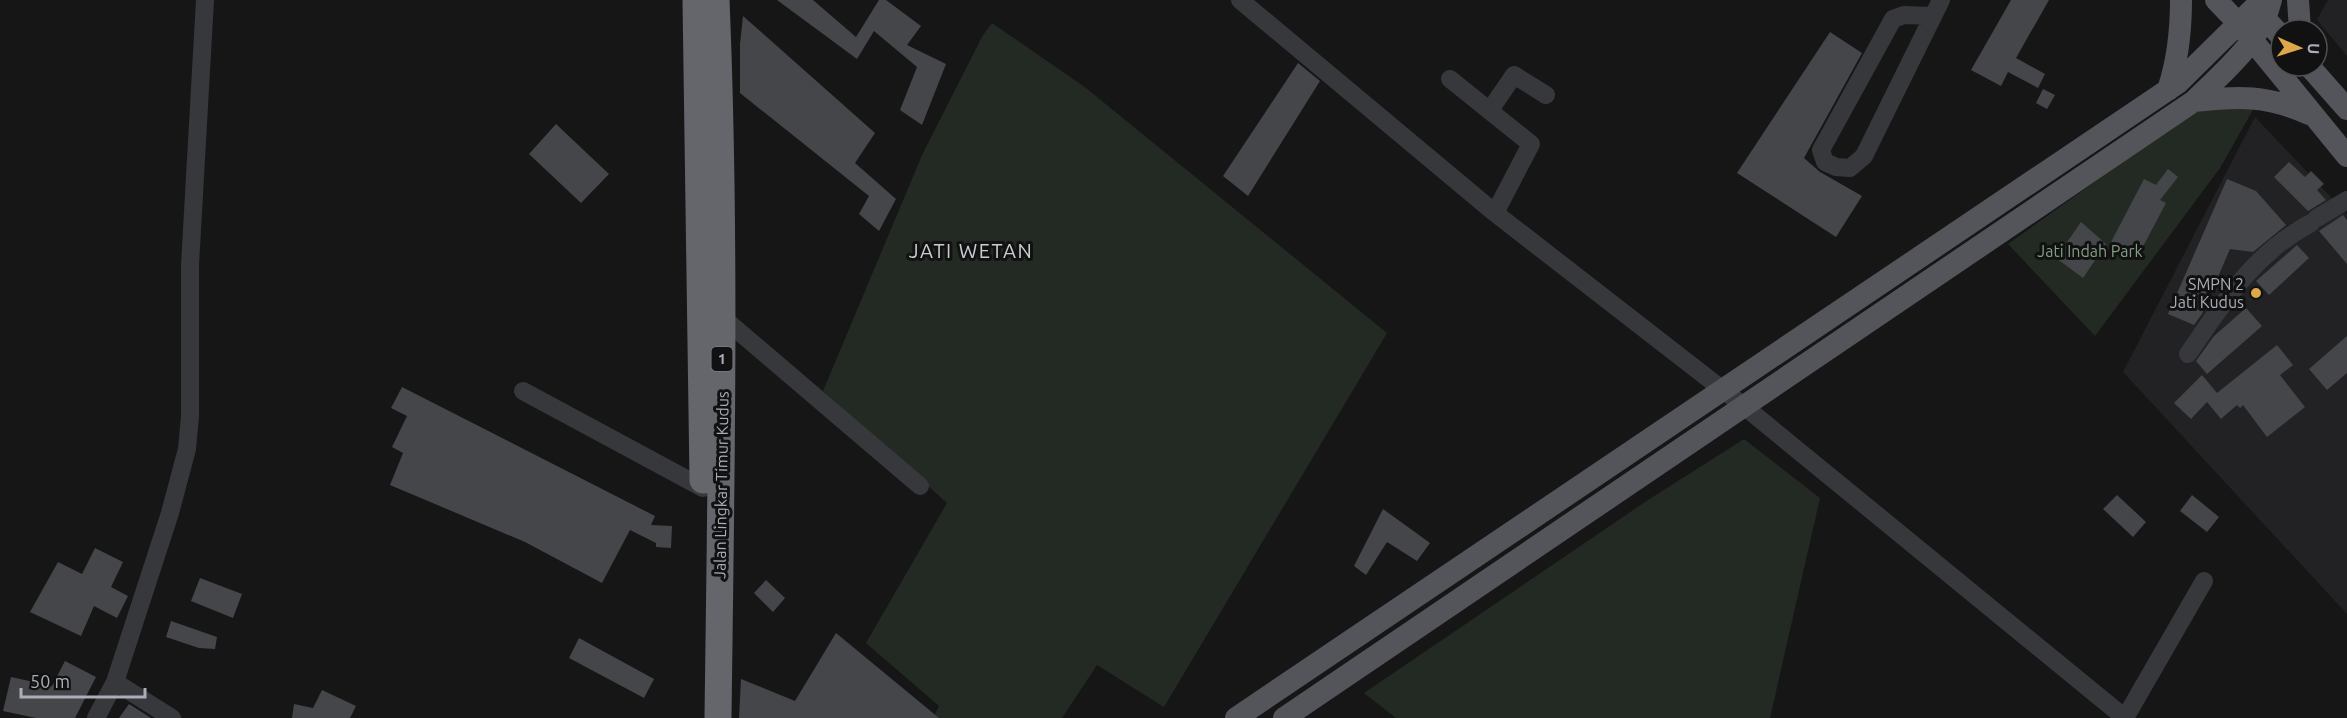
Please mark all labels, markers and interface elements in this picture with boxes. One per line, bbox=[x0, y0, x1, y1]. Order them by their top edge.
north arrow bbox=[2269, 18, 2329, 78]
text: U bbox=[2305, 43, 2323, 55]
district label: JATI WETAN bbox=[909, 239, 1033, 262]
park label: Jati Indah Park bbox=[2037, 242, 2143, 260]
place label: SMPN 2 Jati Kudus bbox=[2170, 275, 2244, 311]
marker: SMPN 2 Jati Kudus bbox=[2249, 286, 2263, 300]
road number: 1 bbox=[712, 347, 732, 371]
street label: Jalan Lingkar Timur Kudus bbox=[710, 391, 732, 579]
scale bar bbox=[21, 661, 146, 699]
text: 50 m bbox=[30, 671, 70, 691]

